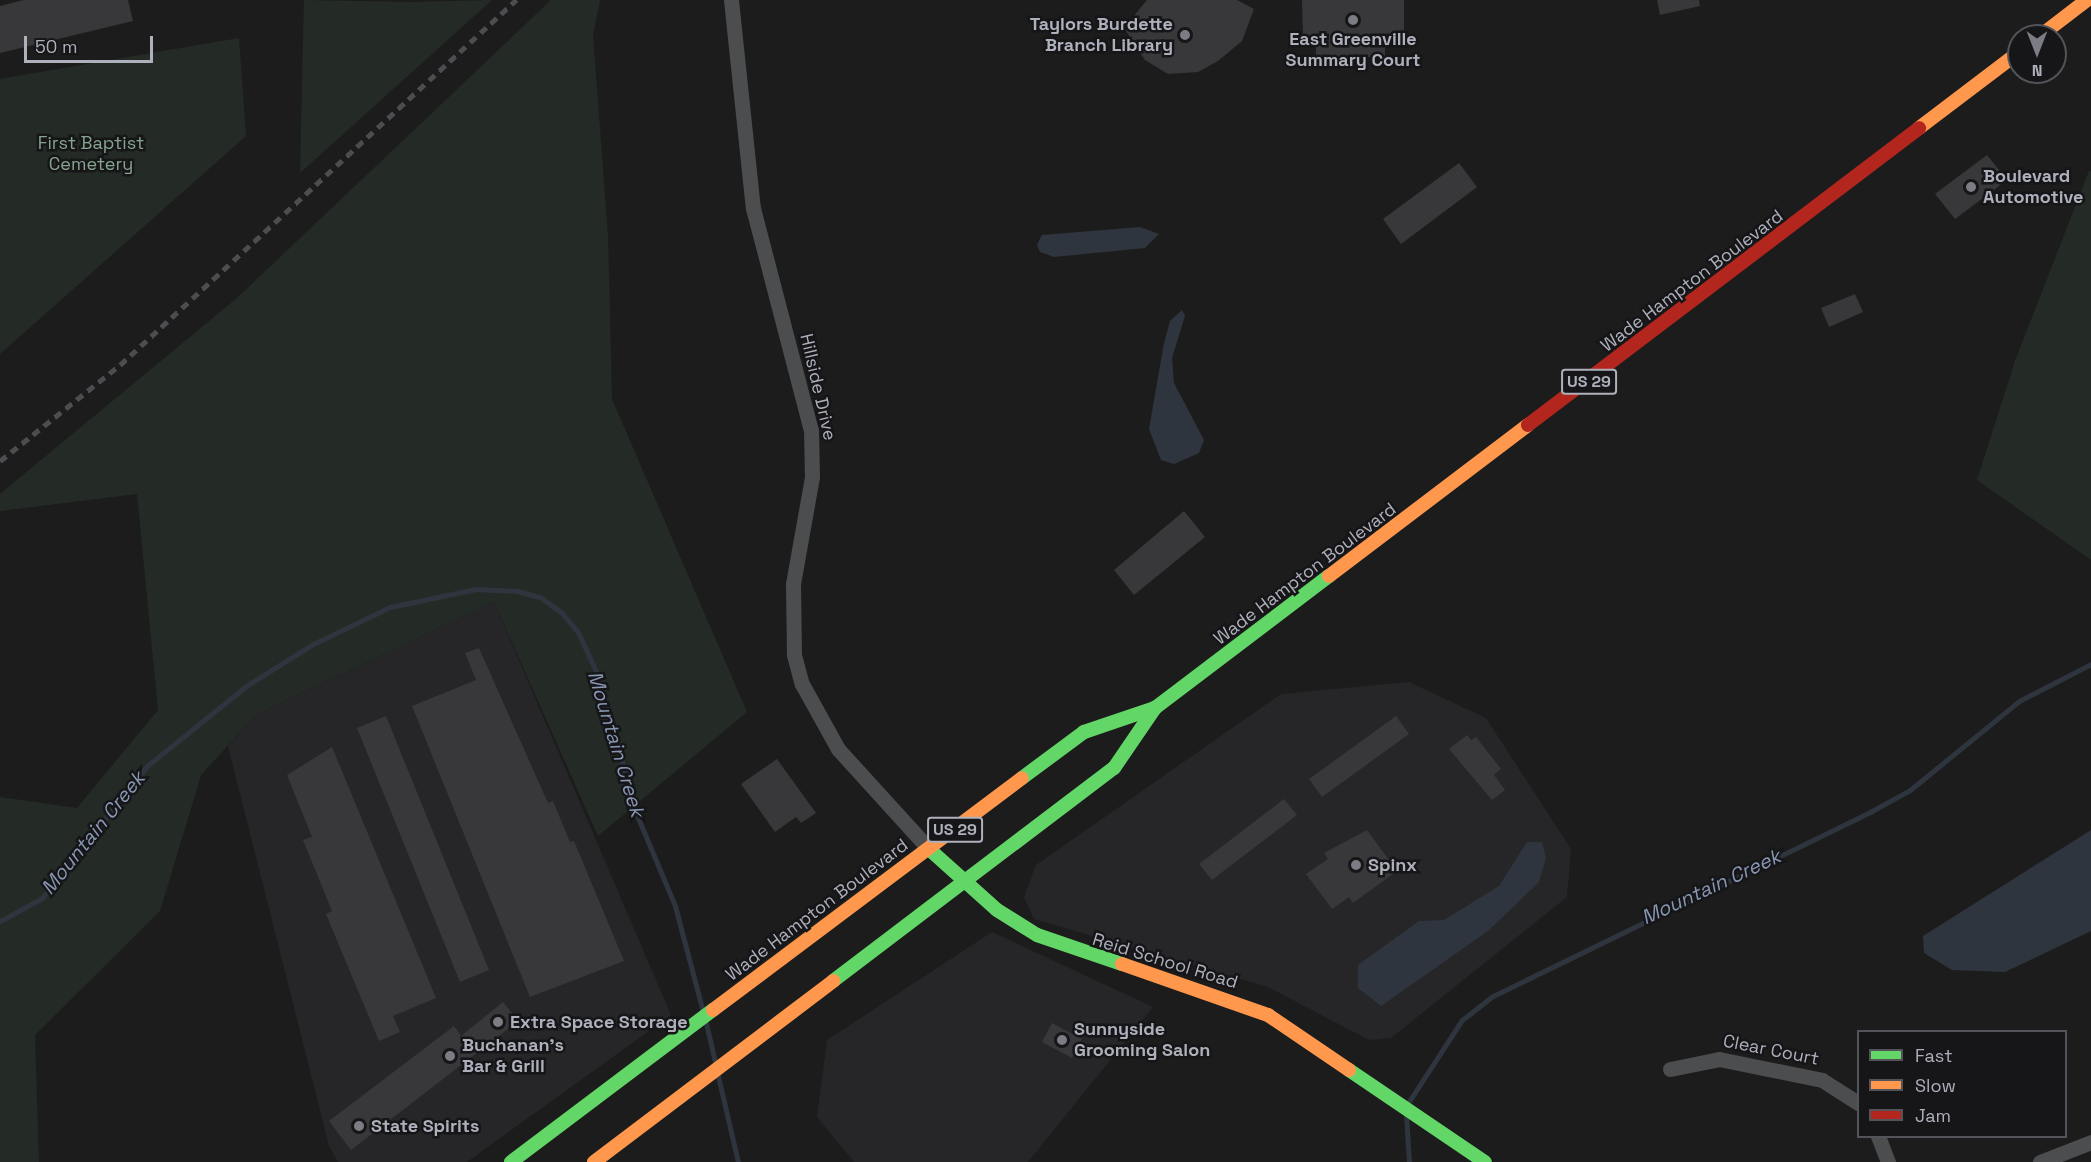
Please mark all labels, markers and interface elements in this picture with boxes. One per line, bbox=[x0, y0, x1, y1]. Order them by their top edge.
marker: East Greenville Summary Court bbox=[1346, 13, 1360, 27]
place label: Taylors Burdette Branch Library bbox=[1030, 14, 1173, 57]
scale bar bbox=[27, 24, 156, 62]
north arrow bbox=[2007, 24, 2067, 84]
marker: Taylors Burdette Branch Library bbox=[1178, 28, 1192, 42]
place label: East Greenville Summary Court bbox=[1286, 29, 1420, 72]
text: 50 m bbox=[35, 35, 77, 58]
text: N bbox=[2032, 60, 2042, 81]
park label: First Baptist Cemetery bbox=[38, 133, 144, 176]
place label: Boulevard Automotive bbox=[1983, 166, 2083, 208]
marker: Boulevard Automotive bbox=[1964, 180, 1978, 194]
street label: Wade Hampton Boulevard bbox=[1597, 205, 1787, 357]
street label: Hillside Drive bbox=[795, 332, 841, 442]
road number: US 29 bbox=[1560, 369, 1618, 395]
street label: Wade Hampton Boulevard bbox=[1210, 498, 1400, 650]
water label: Mountain Creek bbox=[582, 668, 650, 820]
water label: Mountain Creek bbox=[36, 767, 150, 899]
road number: US 29 bbox=[926, 817, 984, 843]
street label: Wade Hampton Boulevard bbox=[722, 834, 912, 986]
water label: Mountain Creek bbox=[1637, 844, 1785, 930]
place label: Spinx bbox=[1368, 854, 1417, 876]
marker: Spinx bbox=[1349, 858, 1363, 872]
street label: Reid School Road bbox=[1090, 929, 1240, 993]
place label: Extra Space Storage bbox=[510, 1011, 688, 1033]
marker: Extra Space Storage bbox=[491, 1015, 505, 1029]
place label: Sunnyside Grooming Salon bbox=[1074, 1019, 1210, 1062]
street label: Clear Court bbox=[1721, 1030, 1821, 1070]
legend bbox=[1857, 1030, 2067, 1138]
marker: Sunnyside Grooming Salon bbox=[1055, 1033, 1069, 1047]
place label: Buchanan’s Bar & Grill bbox=[462, 1035, 564, 1078]
text: Fast bbox=[1915, 1044, 1952, 1067]
marker: Buchanan’s Bar & Grill bbox=[443, 1049, 457, 1063]
text: Slow bbox=[1915, 1074, 1956, 1097]
text: Jam bbox=[1915, 1104, 1951, 1127]
place label: State Spirits bbox=[371, 1115, 479, 1137]
marker: State Spirits bbox=[352, 1119, 366, 1133]

